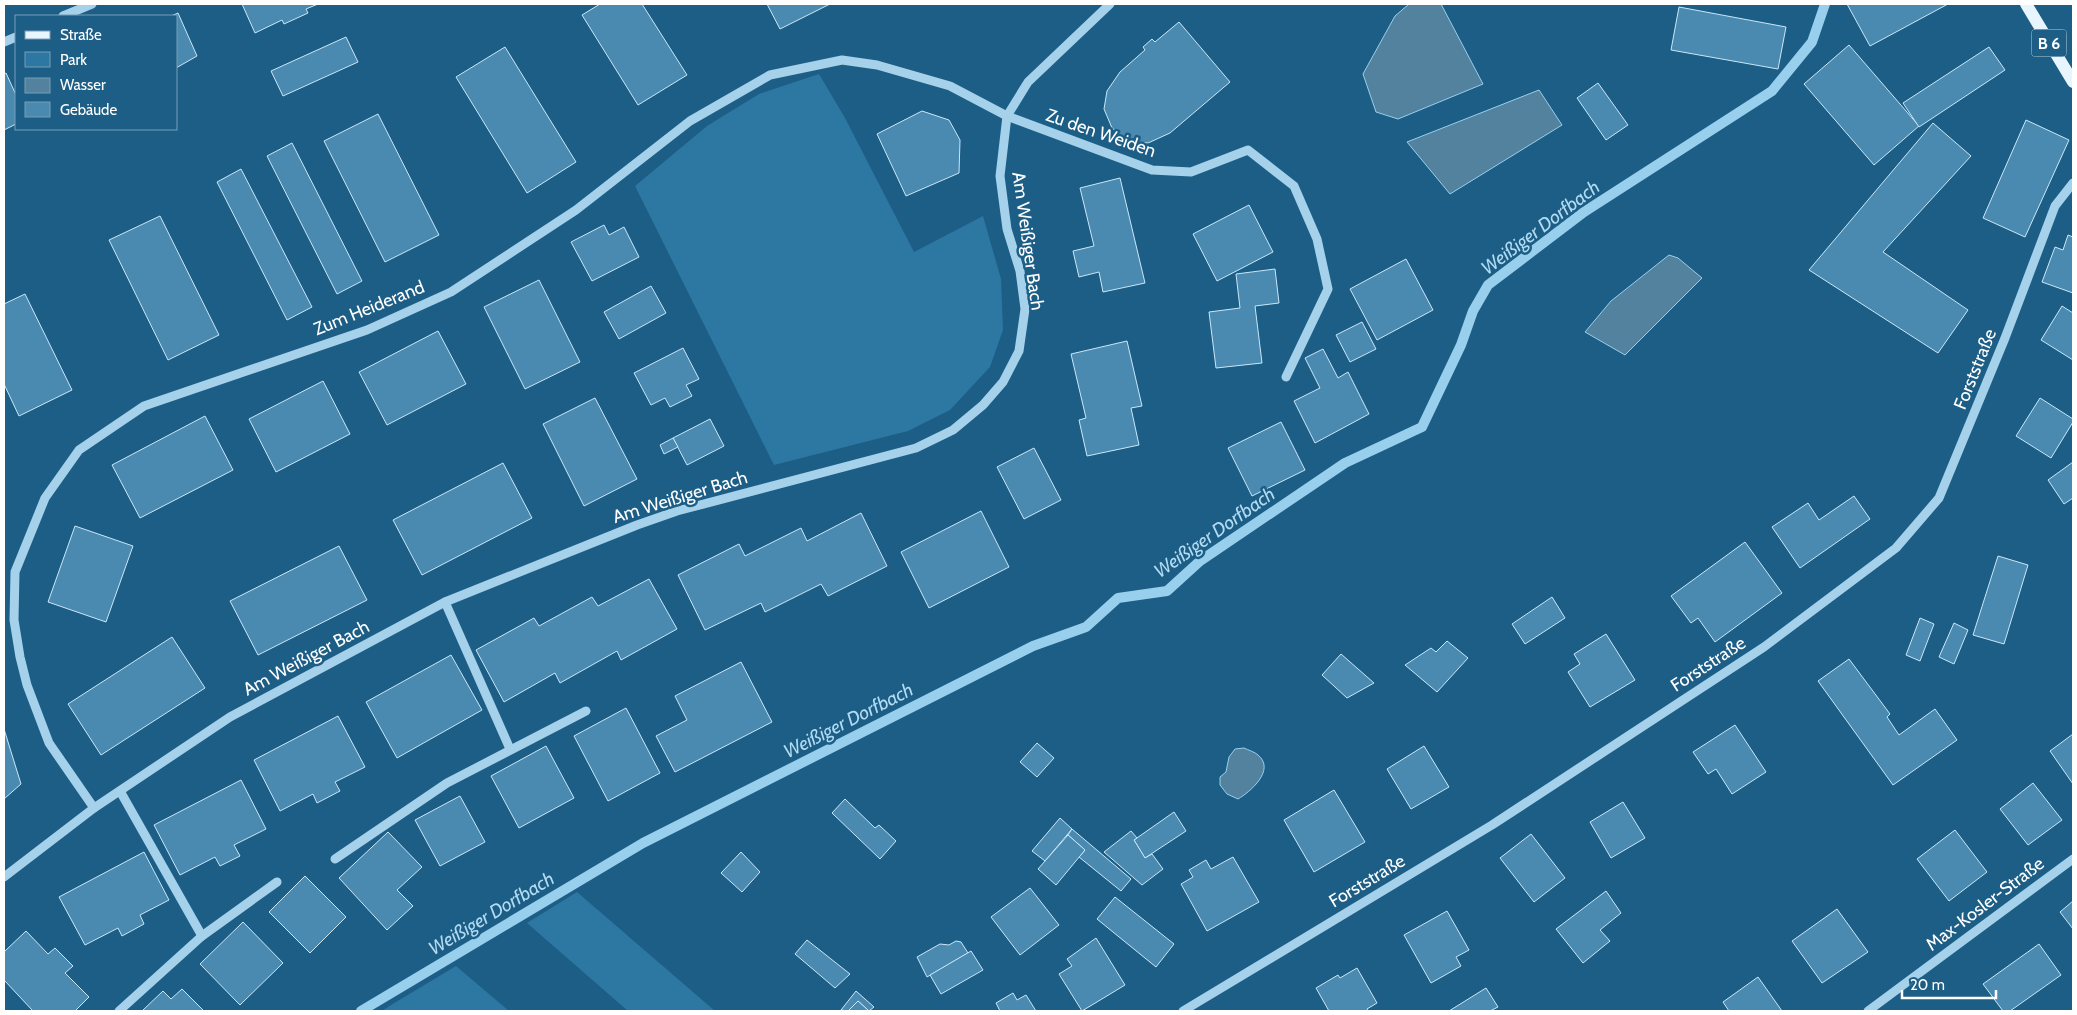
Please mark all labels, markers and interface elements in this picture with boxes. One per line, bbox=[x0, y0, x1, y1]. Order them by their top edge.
legend bbox=[15, 15, 178, 130]
text: Straße bbox=[60, 26, 102, 44]
road number: B 6 bbox=[2032, 29, 2066, 56]
text: Park bbox=[60, 51, 87, 69]
text: Wasser bbox=[60, 76, 106, 94]
text: Gebäude bbox=[60, 101, 117, 119]
street label: Zu den Weiden bbox=[1043, 104, 1159, 162]
street label: Am Weißiger Bach bbox=[1007, 170, 1049, 312]
water label: Weißiger Dorfbach bbox=[1477, 175, 1604, 279]
street label: Zum Heiderand bbox=[310, 276, 428, 340]
street label: Forststraße bbox=[1949, 325, 2001, 413]
street label: Am Weißiger Bach bbox=[610, 466, 750, 528]
water label: Weißiger Dorfbach bbox=[1149, 482, 1279, 583]
street label: Am Weißiger Bach bbox=[239, 615, 373, 701]
street label: Forststraße bbox=[1666, 632, 1750, 696]
water label: Weißiger Dorfbach bbox=[780, 678, 917, 763]
street label: Forststraße bbox=[1325, 850, 1409, 912]
street label: Max-Kosler-Straße bbox=[1922, 852, 2048, 956]
water label: Weißiger Dorfbach bbox=[424, 867, 558, 960]
scale bar bbox=[1902, 968, 1996, 1000]
text: 20 m bbox=[1910, 976, 1945, 994]

